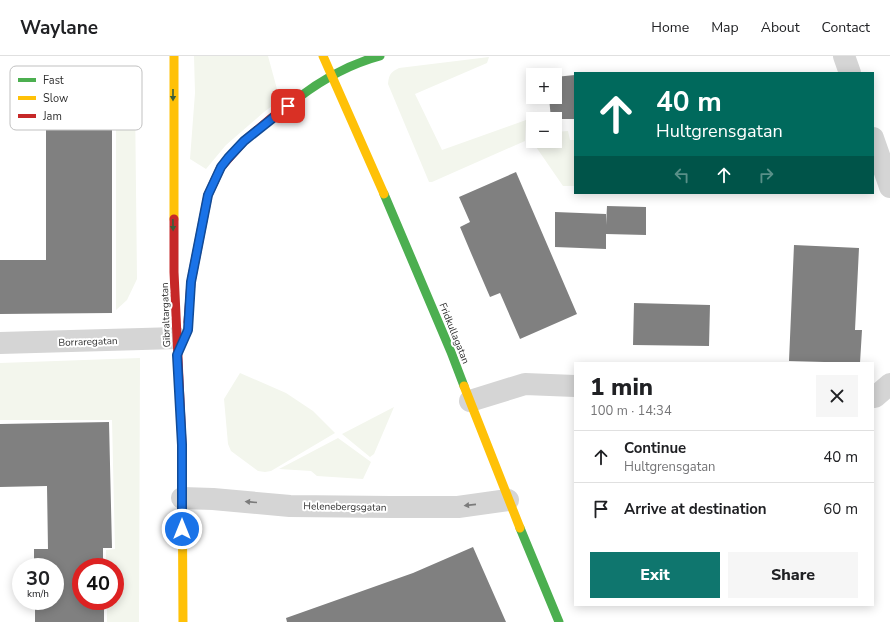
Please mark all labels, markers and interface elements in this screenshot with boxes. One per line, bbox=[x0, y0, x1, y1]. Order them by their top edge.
text: Waylane bbox=[20, 15, 98, 41]
text: Home bbox=[651, 18, 689, 37]
text: Map bbox=[711, 18, 739, 37]
text: About bbox=[761, 18, 800, 37]
text: Contact bbox=[822, 18, 870, 37]
legend bbox=[10, 66, 142, 130]
map controls bbox=[526, 68, 562, 148]
button: + bbox=[526, 68, 562, 104]
text: Fast bbox=[43, 73, 64, 88]
text: 40 m bbox=[656, 83, 722, 121]
icon: ahead bbox=[590, 88, 642, 140]
one-way arrow bbox=[170, 89, 176, 102]
pin bbox=[271, 89, 305, 123]
text: Slow bbox=[43, 91, 68, 106]
icon: arrive bbox=[277, 95, 299, 117]
text: Jam bbox=[42, 109, 62, 124]
button: − bbox=[526, 112, 562, 148]
text: Hultgrensgatan bbox=[656, 119, 783, 143]
icon: left bbox=[671, 164, 693, 186]
icon: ahead bbox=[713, 164, 735, 186]
icon: right bbox=[755, 164, 777, 186]
one-way arrow bbox=[170, 219, 177, 231]
street label: Gibraltargatan bbox=[158, 282, 174, 348]
street label: Fridkullagatan bbox=[435, 301, 473, 366]
street label: Borraregatan bbox=[58, 334, 118, 350]
text: 1 min bbox=[590, 371, 653, 403]
button: close bbox=[816, 375, 858, 417]
text: 100 m · 14:34 bbox=[590, 402, 672, 420]
text: Continue bbox=[624, 438, 686, 458]
icon: ahead bbox=[590, 446, 612, 468]
text: 40 m bbox=[823, 447, 858, 467]
text: Hultgrensgatan bbox=[624, 458, 715, 476]
icon: arrive bbox=[590, 498, 612, 520]
one-way arrow bbox=[245, 499, 257, 505]
street label: Helenebergsgatan bbox=[303, 499, 387, 515]
text: Arrive at destination bbox=[624, 499, 767, 519]
text: 60 m bbox=[823, 499, 858, 519]
one-way arrow bbox=[464, 502, 476, 509]
position arrow bbox=[161, 508, 203, 550]
button: Exit bbox=[590, 552, 720, 598]
button: Share bbox=[728, 552, 858, 598]
speed limit sign: 40 bbox=[72, 558, 124, 610]
text: 30 bbox=[26, 565, 50, 592]
text: km/h bbox=[27, 587, 49, 601]

